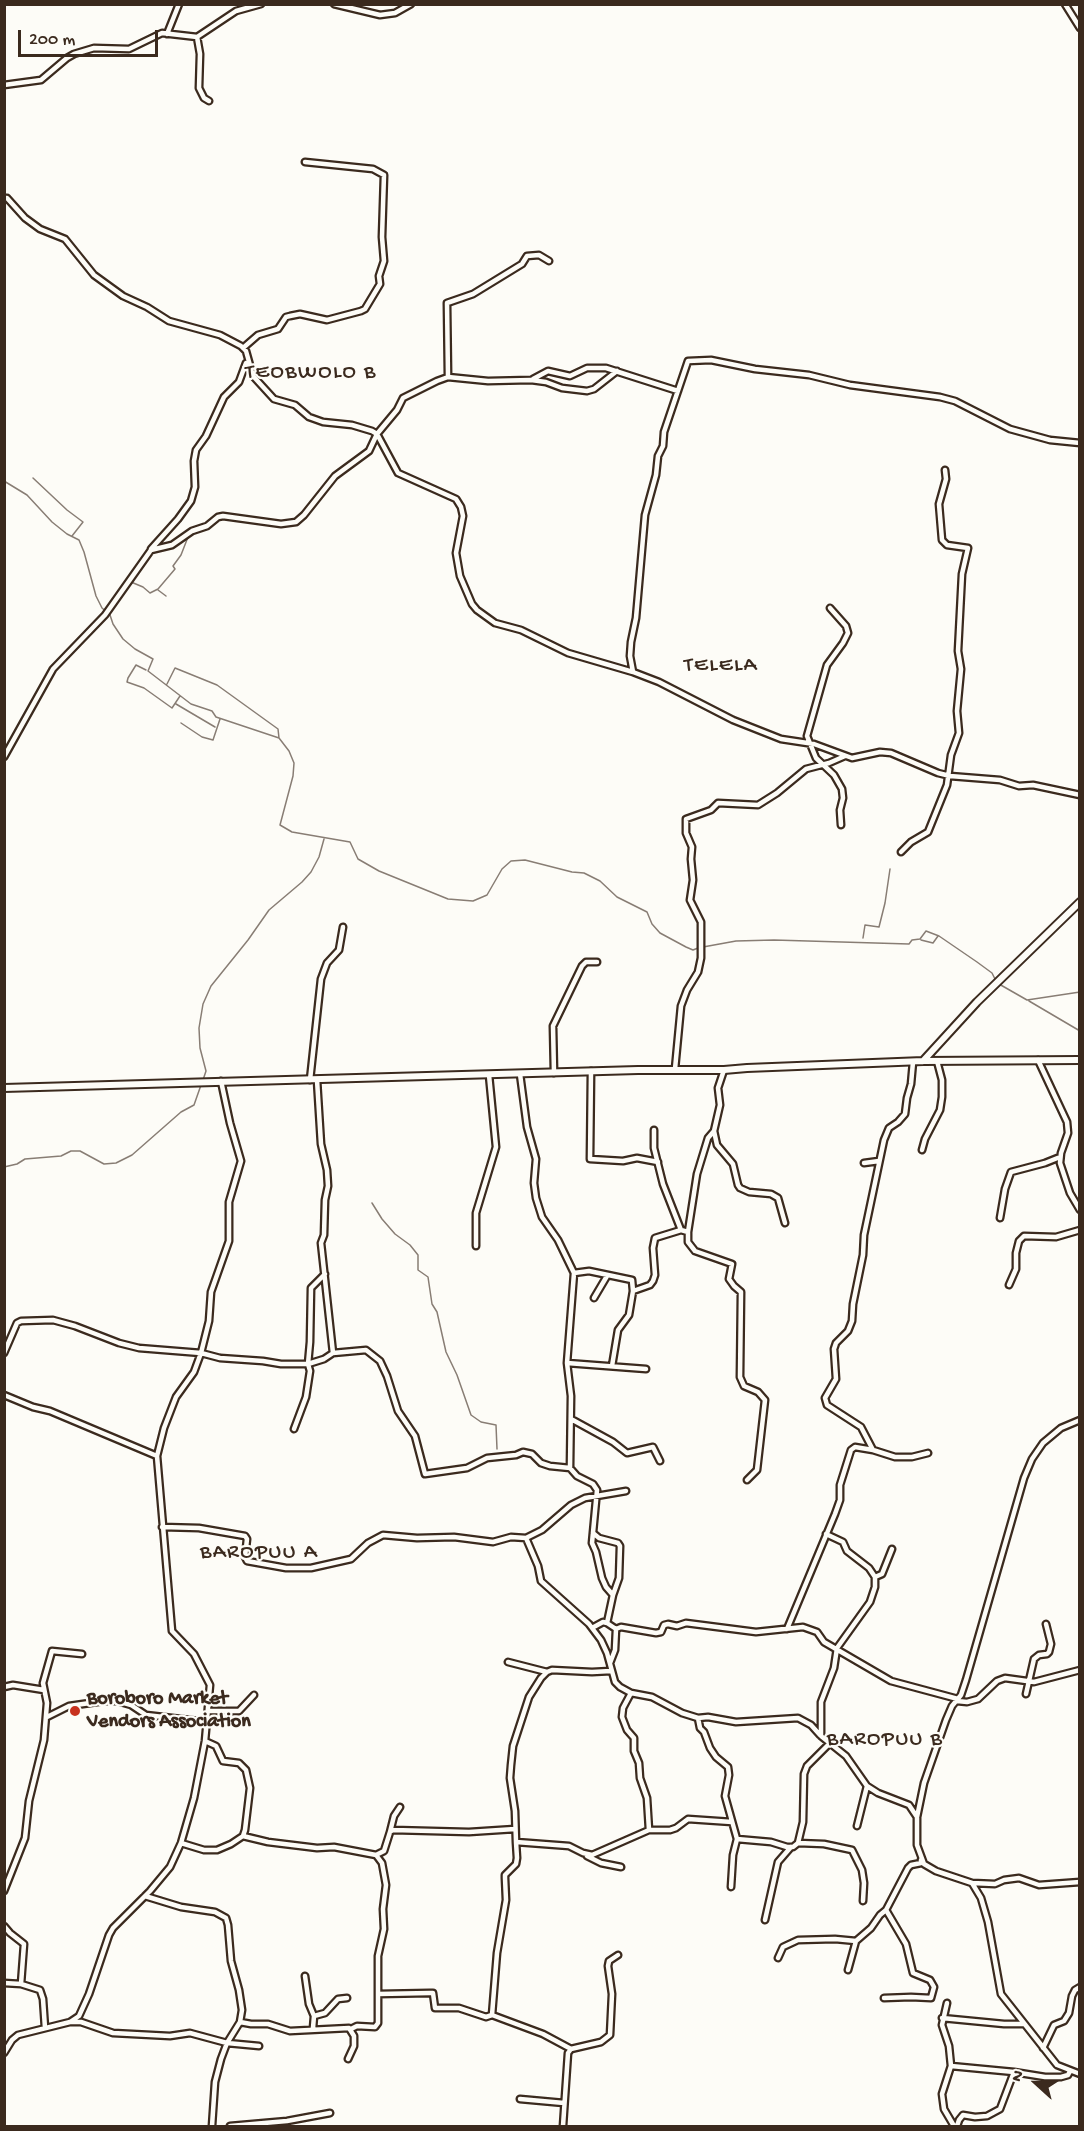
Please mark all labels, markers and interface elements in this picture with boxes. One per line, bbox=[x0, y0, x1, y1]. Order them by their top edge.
scale bar bbox=[21, 18, 160, 56]
text: 200 m bbox=[29, 30, 75, 51]
district label: TEOBWOLO B bbox=[245, 361, 377, 387]
district label: TELELA bbox=[684, 654, 758, 680]
district label: BAROPUU A bbox=[200, 1541, 318, 1567]
place label: Boroboro Market Vendors Association bbox=[87, 1688, 251, 1735]
marker: Boroboro Market Vendors Association bbox=[68, 1704, 82, 1718]
district label: BAROPUU B bbox=[827, 1728, 943, 1754]
north arrow bbox=[1006, 2053, 1066, 2113]
text: N bbox=[1008, 2068, 1029, 2085]

